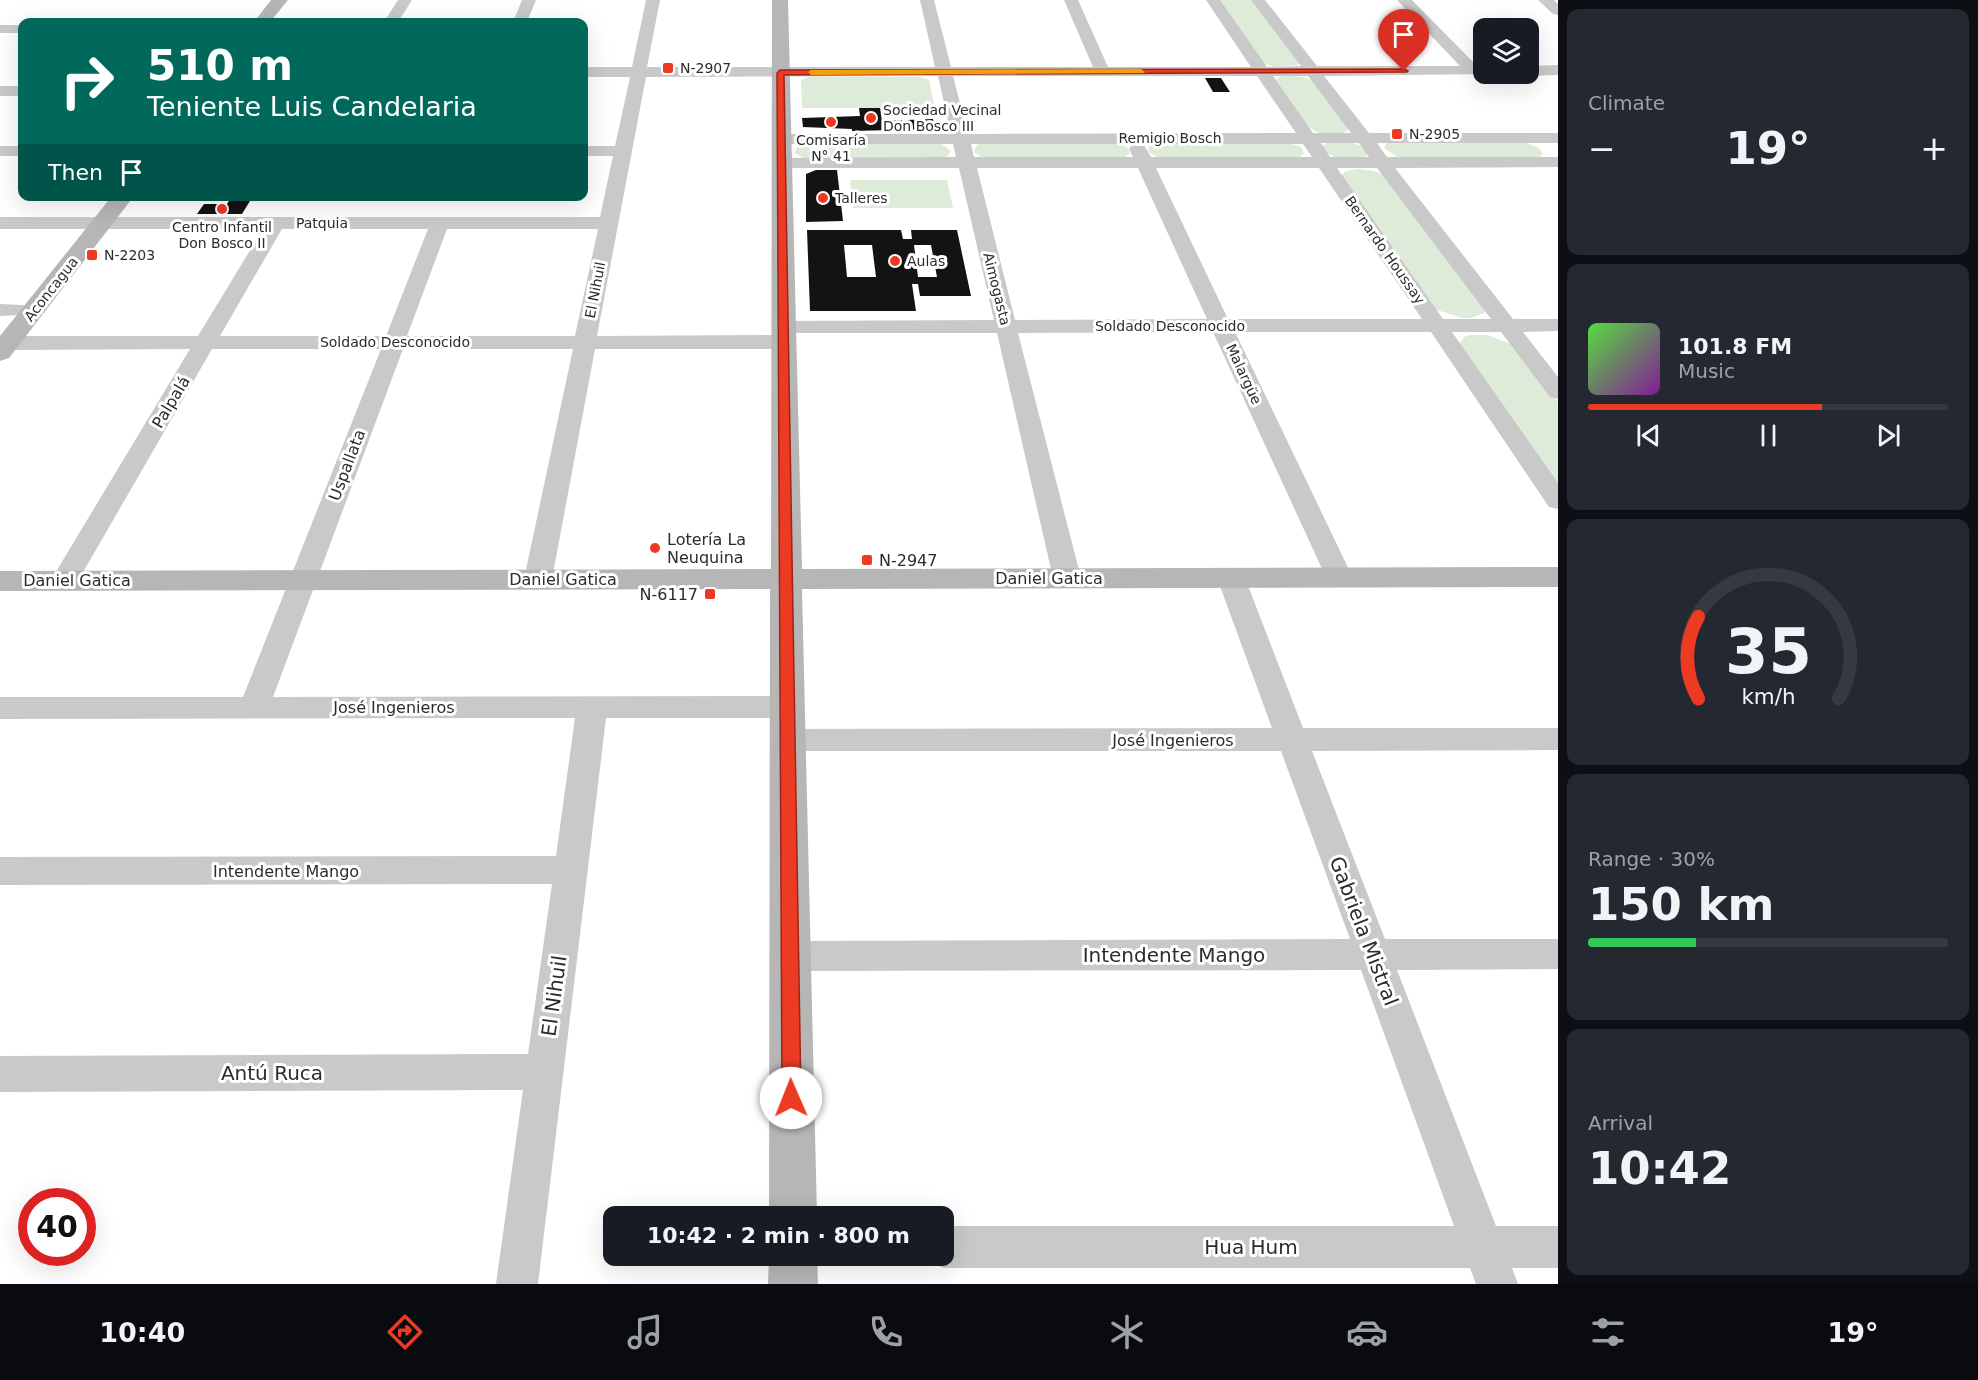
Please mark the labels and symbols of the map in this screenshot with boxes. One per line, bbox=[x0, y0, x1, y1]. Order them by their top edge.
pin bbox=[1378, 9, 1429, 71]
place label: N-2907 bbox=[680, 60, 731, 76]
marker: N-2907 bbox=[661, 61, 675, 75]
place label: Sociedad Vecinal Don Bosco III bbox=[883, 102, 1002, 134]
marker: Sociedad Vecinal Don Bosco III bbox=[864, 111, 878, 125]
marker: Comisaría N° 41 bbox=[824, 115, 838, 129]
place label: N-2905 bbox=[1409, 126, 1460, 142]
marker: N-2905 bbox=[1390, 127, 1404, 141]
street label: Remigio Bosch bbox=[1118, 130, 1222, 146]
place label: Comisaría N° 41 bbox=[796, 132, 866, 164]
place label: Talleres bbox=[834, 190, 888, 206]
marker: Talleres bbox=[816, 191, 830, 205]
street label: Bernardo Houssay bbox=[1342, 193, 1428, 307]
marker: Centro Infantil Don Bosco II bbox=[215, 202, 229, 216]
street label: Patquia bbox=[296, 215, 348, 231]
place label: Centro Infantil Don Bosco II bbox=[172, 219, 272, 251]
place label: N-2203 bbox=[104, 247, 155, 263]
marker: N-2203 bbox=[85, 248, 99, 262]
street label: Aimogasta bbox=[980, 251, 1014, 327]
place label: Aulas bbox=[907, 253, 945, 269]
street label: Aconcagua bbox=[21, 254, 81, 324]
marker: Aulas bbox=[888, 254, 902, 268]
street label: El Nihuil bbox=[582, 260, 608, 320]
street label: Soldado Desconocido bbox=[1095, 318, 1245, 334]
street label: Soldado Desconocido bbox=[320, 334, 470, 350]
street label: Malargüe bbox=[1223, 341, 1265, 407]
street label: Palpalá bbox=[148, 373, 194, 431]
street label: Uspallata bbox=[325, 427, 369, 503]
place label: Lotería La Neuquina bbox=[667, 530, 746, 567]
marker: Lotería La Neuquina bbox=[648, 541, 662, 555]
place label: N-2947 bbox=[879, 551, 937, 570]
marker: N-2947 bbox=[860, 553, 874, 567]
street label: Daniel Gatica bbox=[995, 569, 1103, 588]
street label: Daniel Gatica bbox=[509, 570, 617, 589]
street label: Daniel Gatica bbox=[23, 571, 131, 590]
place label: N-6117 bbox=[640, 585, 698, 604]
marker: N-6117 bbox=[703, 587, 717, 601]
street label: José Ingenieros bbox=[332, 698, 455, 717]
street label: José Ingenieros bbox=[1111, 731, 1234, 750]
street label: Gabriela Mistral bbox=[1325, 853, 1403, 1009]
street label: Intendente Mango bbox=[213, 862, 359, 881]
street label: Intendente Mango bbox=[1083, 943, 1265, 967]
street label: El Nihuil bbox=[536, 954, 572, 1038]
street label: Antú Ruca bbox=[221, 1061, 323, 1085]
position arrow bbox=[759, 1066, 823, 1130]
speed limit sign: 40 bbox=[18, 1188, 96, 1266]
street label: Hua Hum bbox=[1204, 1235, 1298, 1259]

